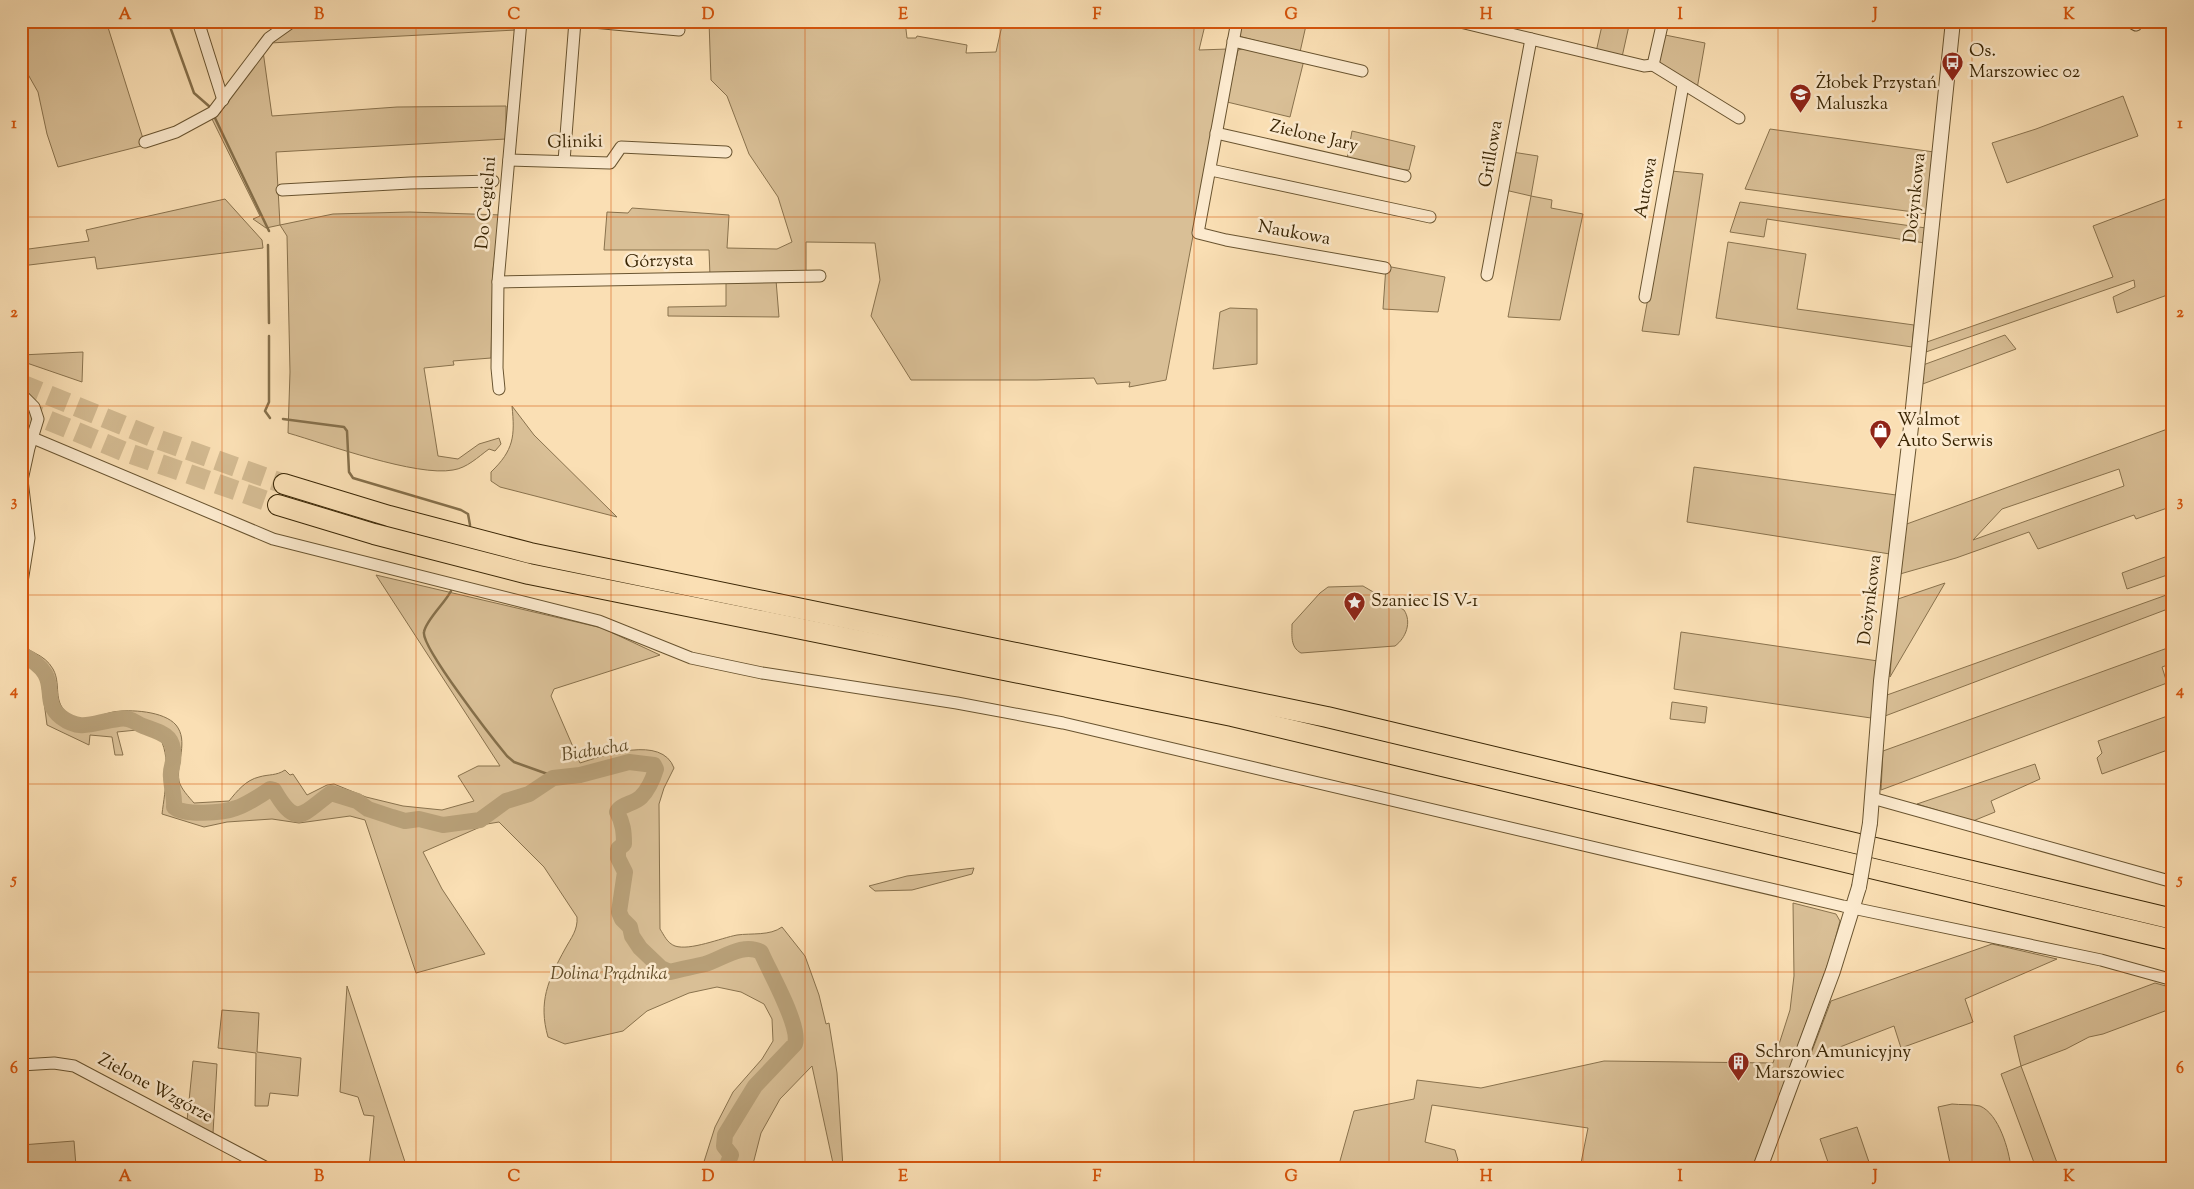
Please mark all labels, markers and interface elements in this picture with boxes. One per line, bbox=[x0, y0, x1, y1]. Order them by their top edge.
text: A bbox=[119, 4, 132, 27]
text: B bbox=[314, 4, 324, 27]
text: C bbox=[508, 4, 521, 27]
text: D bbox=[702, 4, 715, 27]
text: E bbox=[898, 4, 908, 27]
text: F bbox=[1093, 4, 1102, 27]
text: G bbox=[1284, 4, 1298, 27]
text: H bbox=[1480, 4, 1493, 27]
text: I bbox=[1677, 4, 1683, 27]
text: J bbox=[1871, 4, 1878, 27]
text: K bbox=[2063, 4, 2075, 27]
place label: Os. Marszowiec 02 bbox=[1969, 39, 2081, 86]
bus stop icon: Os. Marszowiec 02 bbox=[1941, 50, 1965, 81]
place label: Żłobek Przystań Maluszka bbox=[1816, 71, 1937, 118]
school or university icon: Żłobek Przystań Maluszka bbox=[1788, 82, 1812, 113]
text: 1 bbox=[11, 113, 17, 136]
text: 1 bbox=[2177, 113, 2183, 136]
street label: Zielone Jary bbox=[1267, 114, 1361, 160]
street label: Grillowa bbox=[1473, 118, 1511, 190]
street label: Gliniki bbox=[547, 130, 603, 156]
street label: Dożynkowa bbox=[1898, 151, 1934, 245]
street label: Do Cegielni bbox=[470, 155, 504, 251]
street label: Autowa bbox=[1629, 155, 1665, 221]
street label: Naukowa bbox=[1256, 215, 1332, 253]
street label: Górzysta bbox=[624, 248, 694, 276]
text: 2 bbox=[10, 302, 18, 325]
text: 2 bbox=[2176, 302, 2184, 325]
place label: Walmot Auto Serwis bbox=[1897, 408, 1993, 455]
shop icon: Walmot Auto Serwis bbox=[1869, 419, 1893, 450]
text: 3 bbox=[11, 491, 18, 514]
text: 3 bbox=[2177, 491, 2184, 514]
street label: Dożynkowa bbox=[1853, 553, 1889, 647]
place label: Szaniec IS V-1 bbox=[1371, 589, 1478, 615]
place icon: Szaniec IS V-1 bbox=[1343, 590, 1367, 621]
text: 4 bbox=[9, 680, 18, 703]
text: 4 bbox=[2175, 680, 2184, 703]
water label: Białucha bbox=[559, 732, 631, 770]
text: 5 bbox=[9, 869, 17, 892]
text: 5 bbox=[2175, 869, 2183, 892]
park label: Dolina Prądnika bbox=[550, 962, 668, 988]
place label: Schron Amunicyjny Marszowiec bbox=[1755, 1040, 1911, 1087]
street label: Zielone Wzgórze bbox=[93, 1048, 217, 1130]
building icon: Schron Amunicyjny Marszowiec bbox=[1727, 1051, 1751, 1082]
text: 6 bbox=[10, 1058, 18, 1081]
text: 6 bbox=[2176, 1058, 2184, 1081]
text: A bbox=[119, 1166, 132, 1189]
text: B bbox=[314, 1166, 324, 1189]
text: C bbox=[508, 1166, 521, 1189]
text: D bbox=[702, 1166, 715, 1189]
text: E bbox=[898, 1166, 908, 1189]
text: F bbox=[1093, 1166, 1102, 1189]
text: G bbox=[1284, 1166, 1298, 1189]
text: H bbox=[1480, 1166, 1493, 1189]
text: I bbox=[1677, 1166, 1683, 1189]
text: J bbox=[1871, 1166, 1878, 1189]
text: K bbox=[2063, 1166, 2075, 1189]

